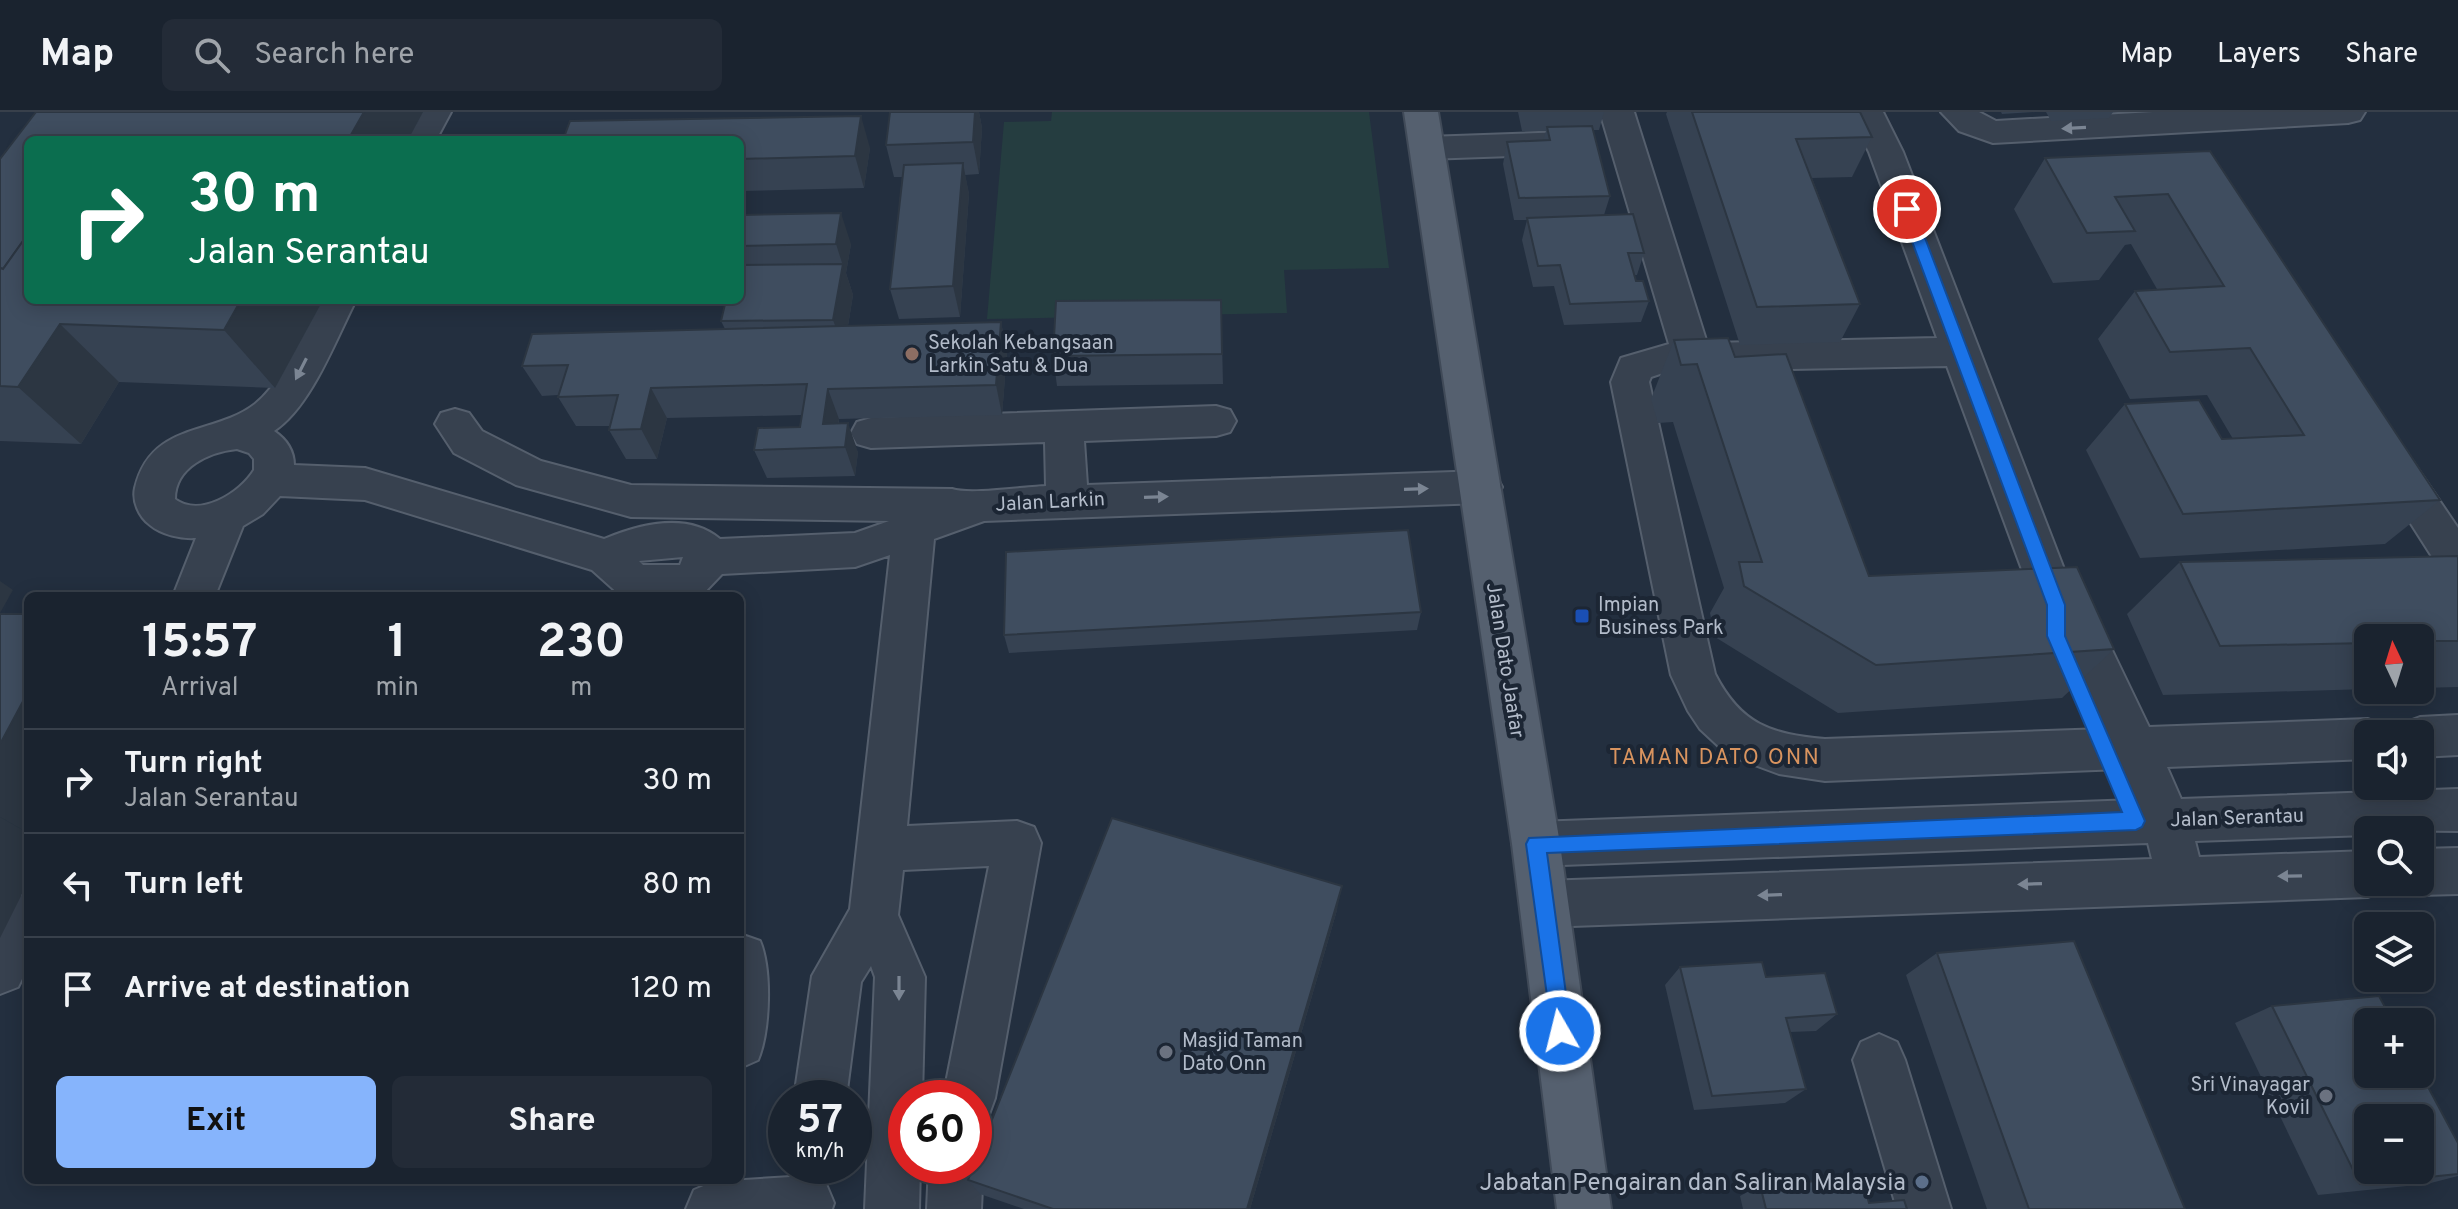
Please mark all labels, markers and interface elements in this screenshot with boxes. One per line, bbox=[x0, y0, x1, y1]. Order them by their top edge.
search box bbox=[162, 19, 722, 91]
text: Map bbox=[40, 31, 114, 80]
icon: search bbox=[190, 33, 234, 77]
text: Search here bbox=[254, 37, 414, 74]
text: Map bbox=[2120, 37, 2173, 73]
text: Layers bbox=[2217, 37, 2301, 73]
text: Share bbox=[2345, 37, 2418, 73]
one-way arrow bbox=[2061, 121, 2086, 134]
text: 30 m bbox=[188, 162, 321, 232]
icon: right bbox=[56, 168, 160, 272]
pin bbox=[1873, 175, 1941, 243]
icon: arrive bbox=[1885, 187, 1929, 231]
text: Jalan Serantau bbox=[188, 231, 430, 277]
place label: Sekolah Kebangsaan Larkin Satu & Dua bbox=[928, 331, 1114, 380]
marker: Sekolah Kebangsaan Larkin Satu & Dua bbox=[903, 345, 921, 363]
one-way arrow bbox=[294, 358, 307, 381]
one-way arrow bbox=[1404, 482, 1429, 495]
street label: Jalan Larkin bbox=[994, 487, 1106, 519]
one-way arrow bbox=[1144, 490, 1169, 503]
street label: Jalan Dato Jaafar bbox=[1479, 581, 1529, 740]
place label: Impian Business Park bbox=[1598, 593, 1724, 642]
marker: Impian Business Park bbox=[1573, 607, 1591, 625]
text: 15:57 bbox=[142, 614, 257, 674]
text: 1 bbox=[388, 614, 407, 674]
text: 230 bbox=[537, 614, 626, 674]
north arrow bbox=[2354, 624, 2434, 704]
map controls bbox=[2354, 624, 2434, 1184]
text: Arrival bbox=[161, 672, 239, 705]
text: min bbox=[376, 672, 419, 705]
text: m bbox=[570, 672, 592, 705]
button: sound bbox=[2354, 720, 2434, 800]
district label: TAMAN DATO ONN bbox=[1609, 745, 1821, 772]
text: Turn right bbox=[124, 746, 262, 783]
icon: right bbox=[56, 759, 100, 803]
text: 30 m bbox=[643, 763, 712, 800]
text: Jalan Serantau bbox=[124, 783, 299, 816]
street label: Jalan Serantau bbox=[2170, 804, 2305, 834]
button: search bbox=[2354, 816, 2434, 896]
icon: left bbox=[56, 863, 100, 907]
text: Turn left bbox=[124, 867, 244, 904]
text: 80 m bbox=[642, 867, 712, 904]
one-way arrow bbox=[2277, 869, 2302, 882]
one-way arrow bbox=[2017, 878, 2042, 891]
one-way arrow bbox=[1757, 888, 1782, 901]
button: layers bbox=[2354, 912, 2434, 992]
icon: arrive bbox=[56, 967, 100, 1011]
text: Arrive at destination bbox=[124, 971, 410, 1008]
text: 120 m bbox=[631, 971, 712, 1008]
one-way arrow bbox=[893, 976, 905, 1001]
position arrow bbox=[1518, 989, 1602, 1073]
button: + bbox=[2354, 1008, 2434, 1088]
place label: Masjid Taman Dato Onn bbox=[1182, 1029, 1303, 1078]
marker: Masjid Taman Dato Onn bbox=[1157, 1043, 1175, 1061]
place label: Sri Vinayagar Kovil bbox=[2190, 1073, 2310, 1122]
button: Exit bbox=[56, 1076, 376, 1168]
button: Share bbox=[392, 1076, 712, 1168]
speed limit sign: 60 bbox=[888, 1080, 992, 1184]
marker: Sri Vinayagar Kovil bbox=[2317, 1087, 2335, 1105]
text: 57 bbox=[797, 1097, 843, 1147]
button: − bbox=[2354, 1104, 2434, 1184]
text: km/h bbox=[796, 1139, 844, 1165]
place label: Jabatan Pengairan dan Saliran Malaysia bbox=[1480, 1169, 1906, 1199]
marker: Jabatan Pengairan dan Saliran Malaysia bbox=[1913, 1173, 1931, 1191]

